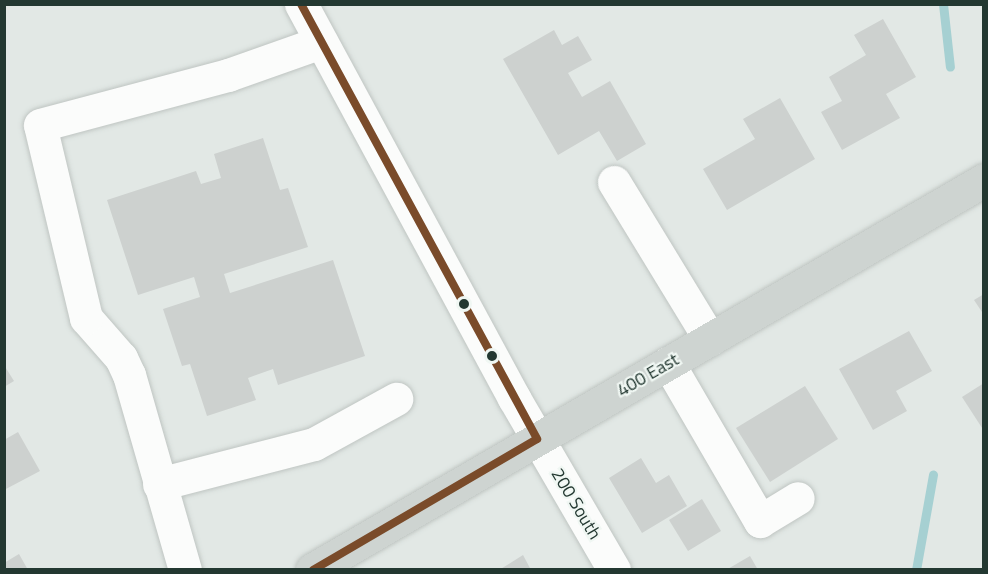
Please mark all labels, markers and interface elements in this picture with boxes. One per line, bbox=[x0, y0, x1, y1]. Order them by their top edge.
unlabelled marker bbox=[458, 298, 470, 310]
street label: 400 East bbox=[613, 349, 683, 401]
unlabelled marker bbox=[486, 350, 498, 362]
street label: 200 South bbox=[546, 465, 606, 543]

